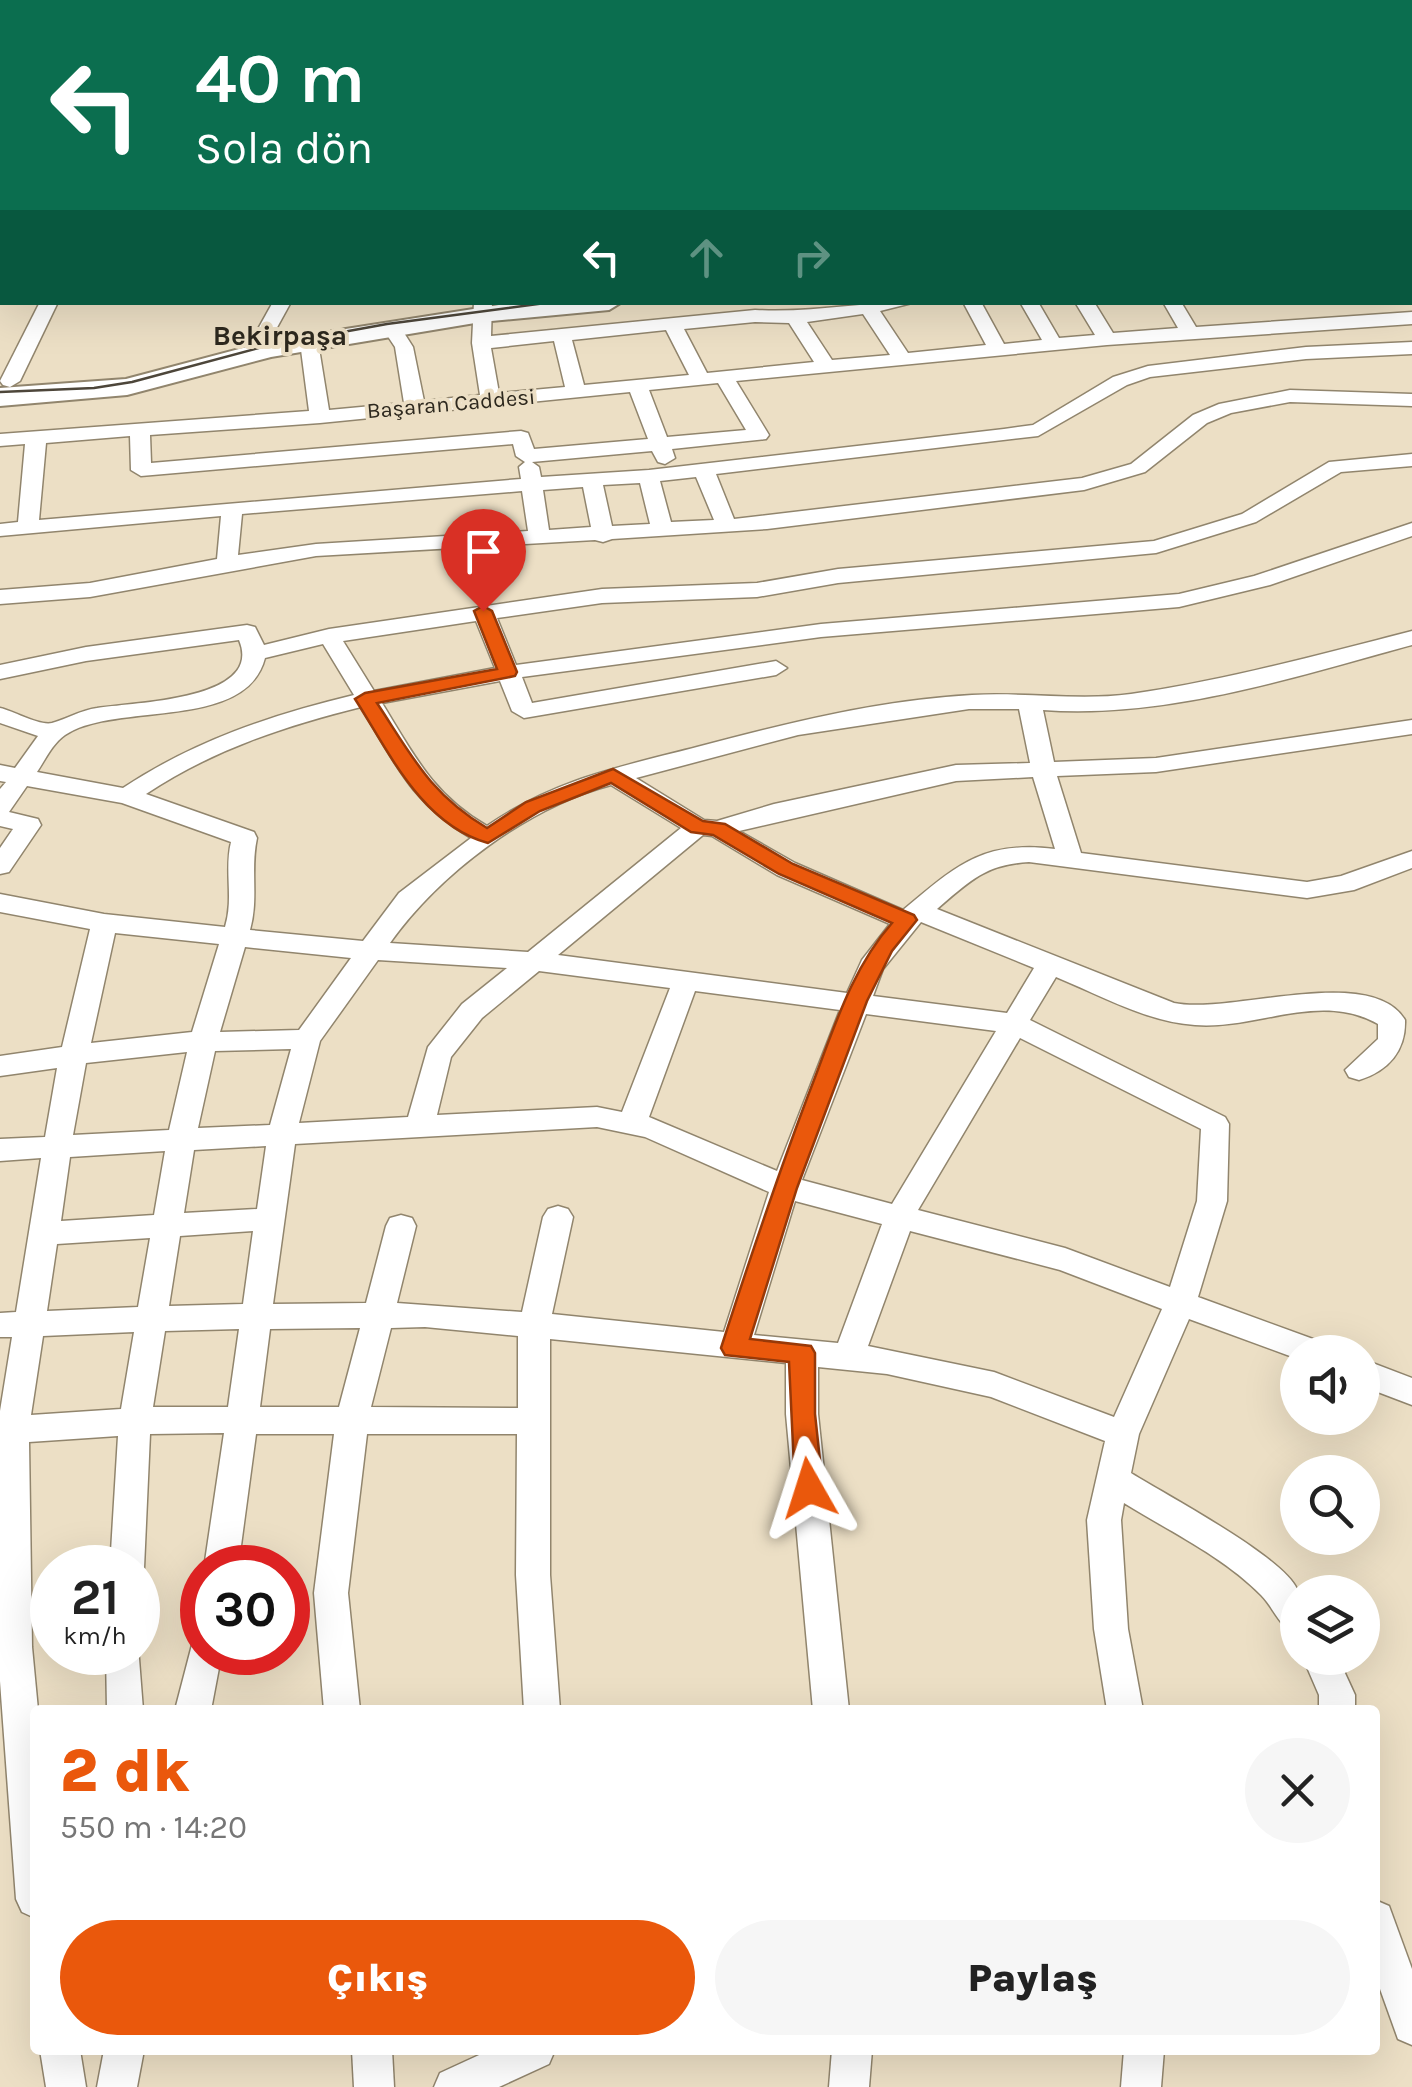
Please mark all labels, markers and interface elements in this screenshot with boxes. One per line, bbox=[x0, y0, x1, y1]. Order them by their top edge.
text: 40 m bbox=[195, 38, 365, 120]
icon: left bbox=[30, 40, 160, 170]
text: Sola dön bbox=[195, 122, 373, 174]
icon: left bbox=[574, 230, 629, 285]
icon: ahead bbox=[679, 230, 734, 285]
icon: right bbox=[784, 230, 839, 285]
district label: Bekirpaşa bbox=[213, 319, 347, 352]
street label: Başaran Caddesi bbox=[366, 384, 536, 424]
pin bbox=[441, 509, 526, 612]
icon: arrive bbox=[456, 524, 511, 579]
map controls bbox=[1280, 1335, 1380, 1675]
button: sound bbox=[1280, 1335, 1380, 1435]
position arrow bbox=[757, 1436, 861, 1540]
button: search bbox=[1280, 1455, 1380, 1555]
speed limit sign: 30 bbox=[180, 1545, 310, 1675]
text: 21 bbox=[71, 1568, 119, 1627]
button: layers bbox=[1280, 1575, 1380, 1675]
text: km/h bbox=[63, 1621, 127, 1650]
text: 2 dk bbox=[60, 1736, 190, 1806]
button: close bbox=[1245, 1738, 1350, 1843]
text: 550 m · 14:20 bbox=[60, 1809, 247, 1846]
button: Çıkış bbox=[60, 1920, 695, 2035]
button: Paylaş bbox=[715, 1920, 1350, 2035]

